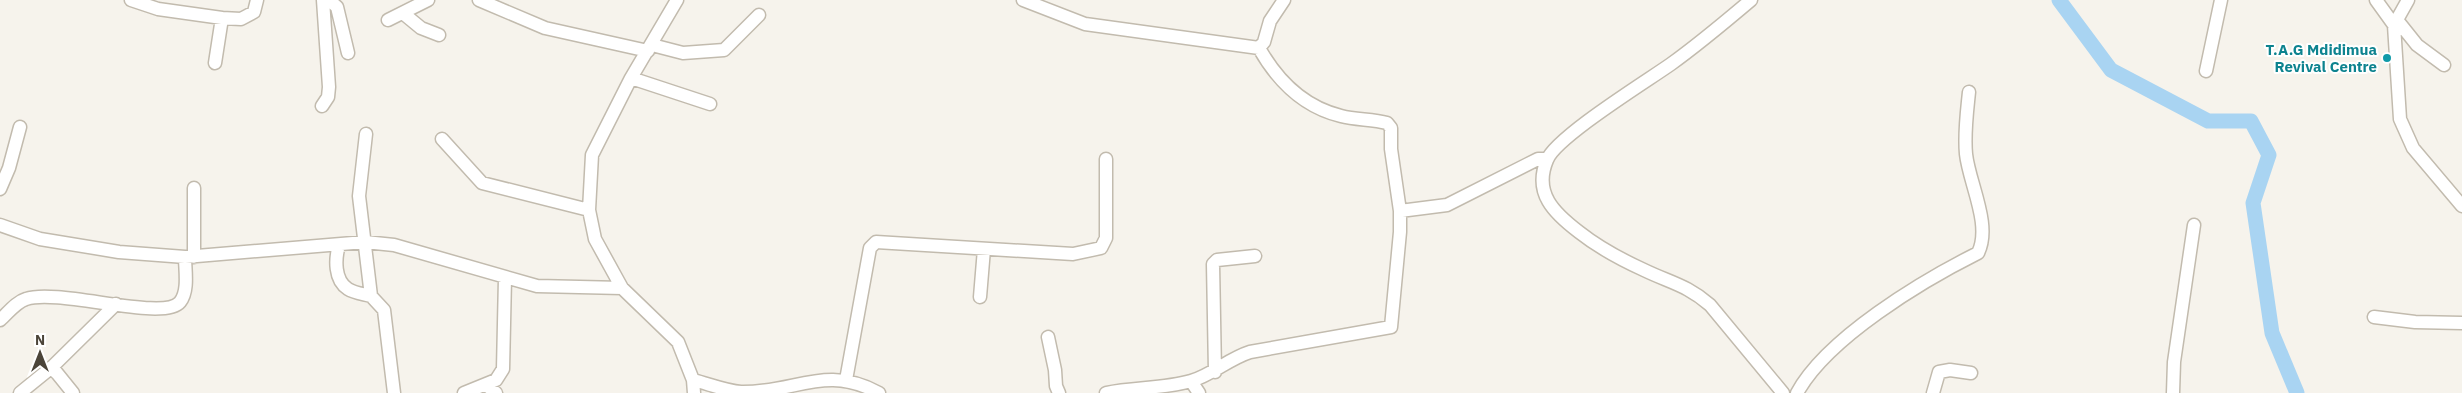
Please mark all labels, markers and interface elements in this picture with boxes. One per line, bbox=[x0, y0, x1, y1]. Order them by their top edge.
place label: T.A.G Mdidimua Revival Centre bbox=[2265, 40, 2377, 76]
marker: T.A.G Mdidimua Revival Centre bbox=[2381, 52, 2393, 64]
north arrow bbox=[15, 328, 65, 378]
text: N bbox=[35, 331, 45, 349]

